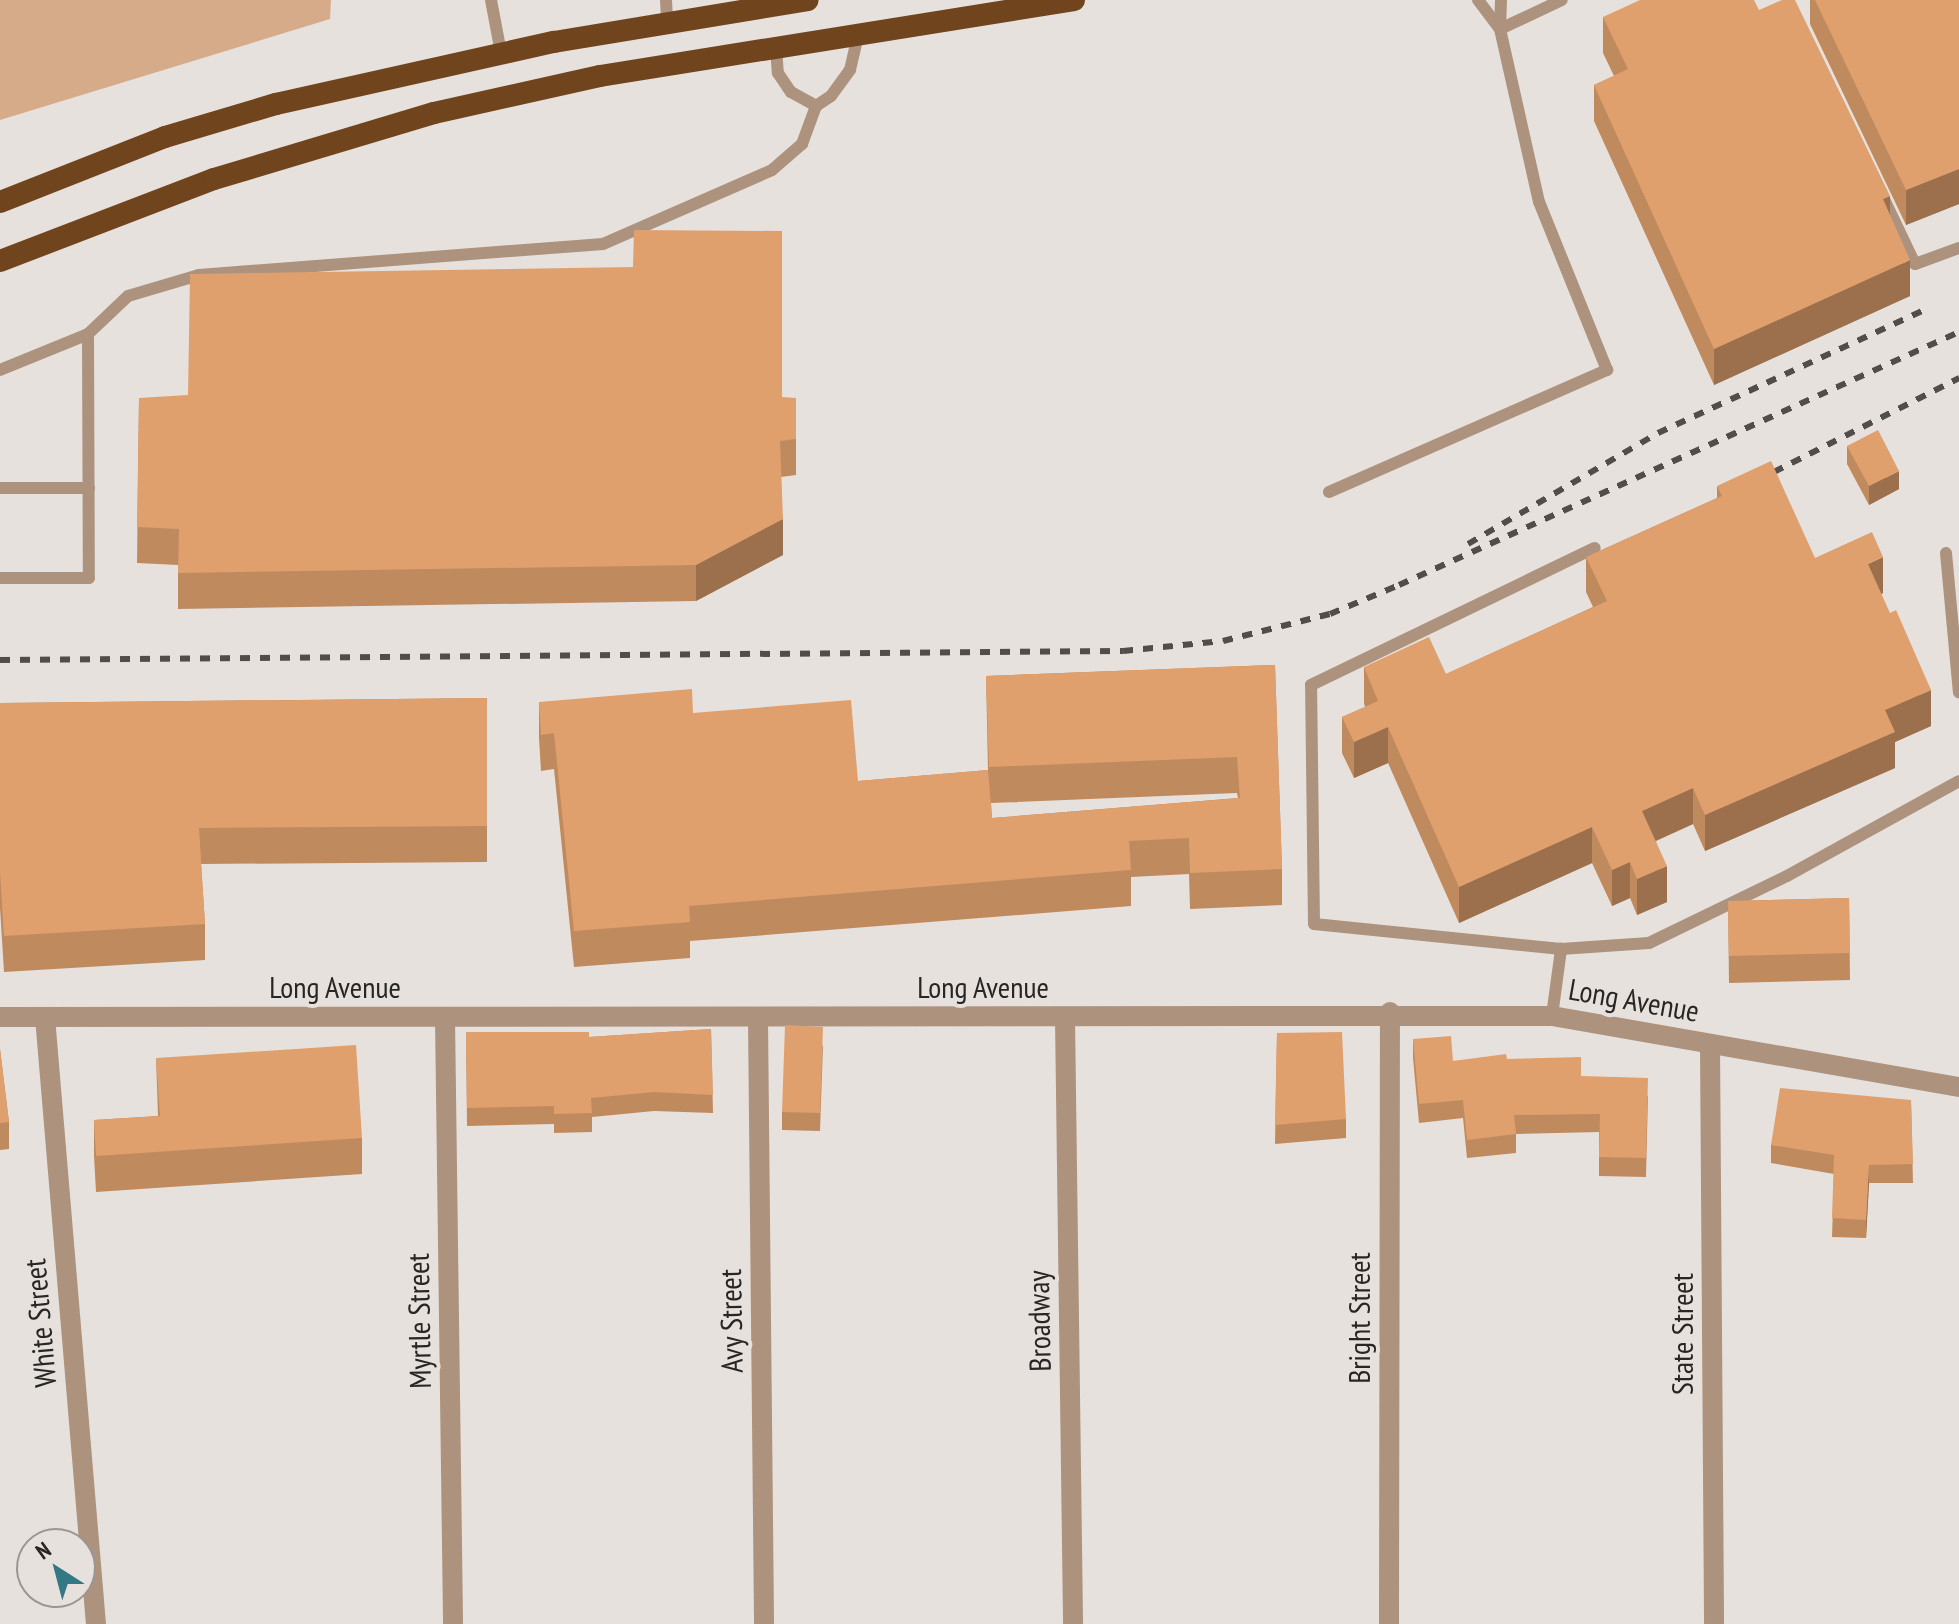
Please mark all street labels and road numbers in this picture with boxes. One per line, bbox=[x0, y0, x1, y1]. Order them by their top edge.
street label: Long Avenue bbox=[269, 969, 401, 1005]
street label: Long Avenue bbox=[917, 969, 1049, 1005]
street label: Long Avenue bbox=[1566, 971, 1702, 1029]
street label: Bright Street bbox=[1341, 1252, 1377, 1384]
street label: Myrtle Street bbox=[400, 1253, 438, 1389]
street label: White Street bbox=[16, 1257, 64, 1389]
street label: Avy Street bbox=[712, 1268, 750, 1374]
street label: Broadway bbox=[1020, 1270, 1058, 1372]
street label: State Street bbox=[1664, 1273, 1700, 1395]

